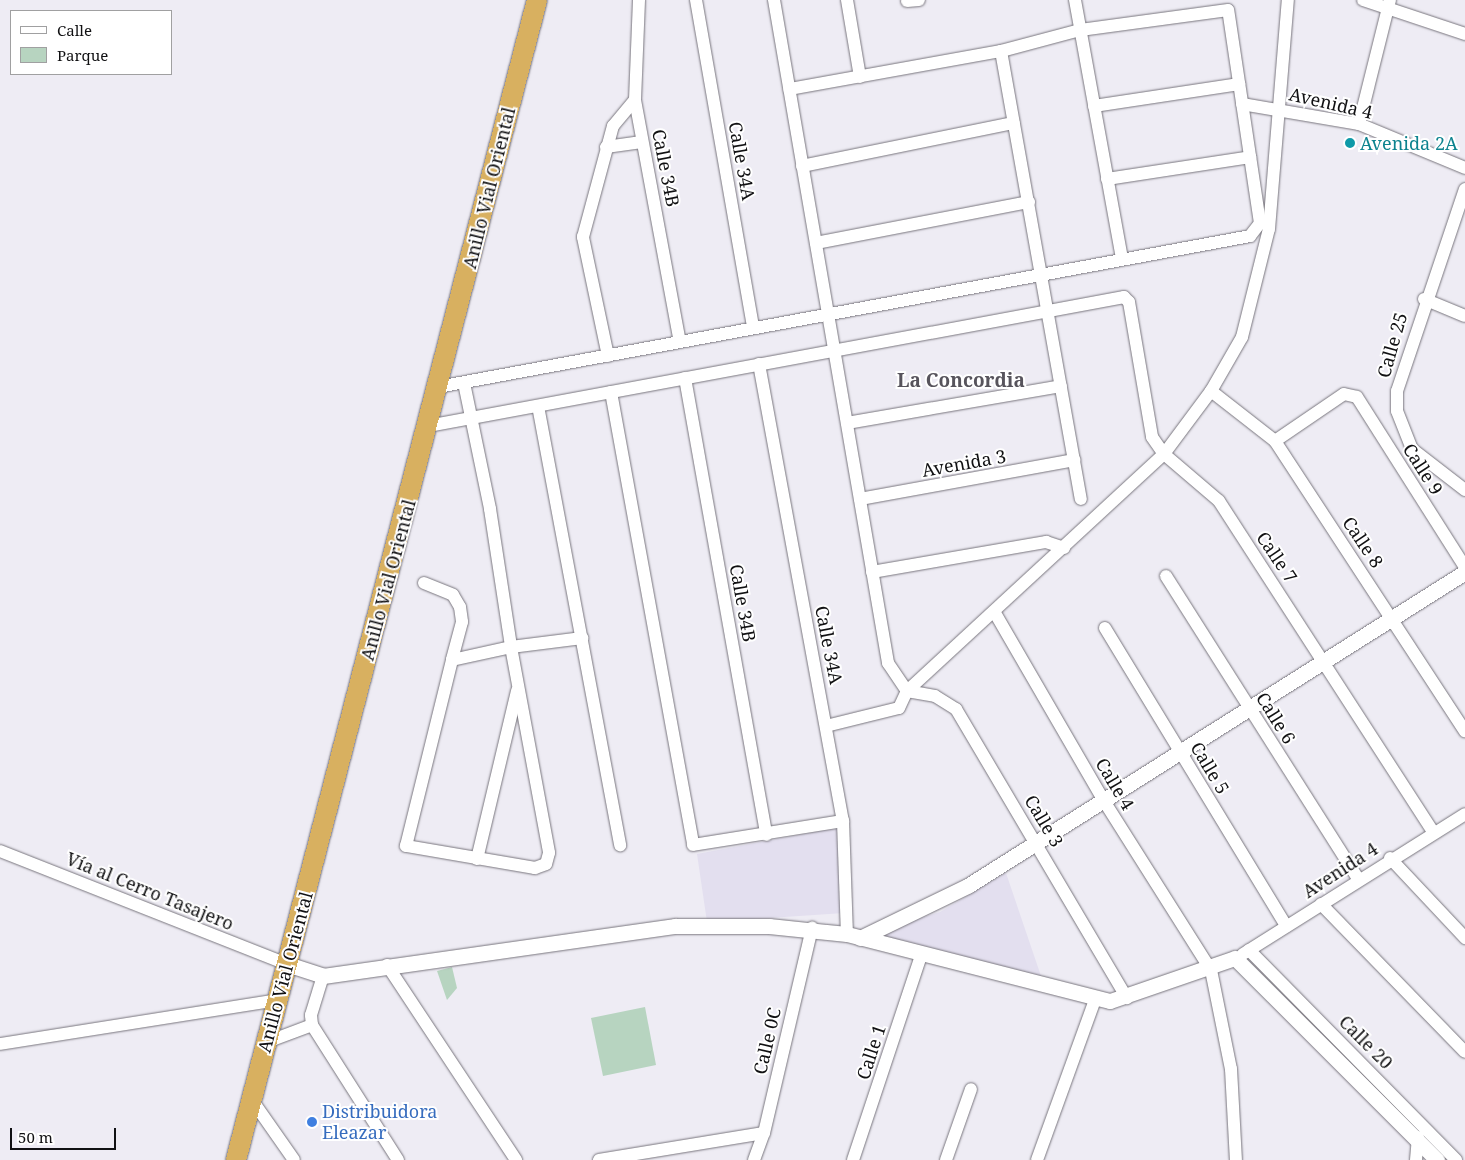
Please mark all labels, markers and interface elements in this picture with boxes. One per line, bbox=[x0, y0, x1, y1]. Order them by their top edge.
legend bbox=[10, 10, 172, 75]
text: Calle bbox=[57, 20, 92, 40]
text: Parque bbox=[57, 45, 108, 65]
street label: Avenida 4 bbox=[1287, 83, 1375, 123]
street label: Anillo Vial Oriental bbox=[459, 105, 519, 271]
street label: Calle 34A bbox=[724, 120, 760, 202]
street label: Calle 34B bbox=[648, 127, 684, 209]
place label: Avenida 2A bbox=[1360, 132, 1458, 154]
marker: Avenida 2A bbox=[1344, 137, 1356, 149]
street label: Calle 25 bbox=[1372, 310, 1412, 380]
district label: La Concordia bbox=[897, 370, 1025, 392]
street label: Calle 9 bbox=[1398, 439, 1448, 499]
street label: Avenida 3 bbox=[920, 445, 1008, 481]
street label: Anillo Vial Oriental bbox=[356, 497, 420, 663]
street label: Calle 8 bbox=[1338, 512, 1388, 572]
street label: Calle 7 bbox=[1252, 527, 1302, 587]
street label: Calle 34B bbox=[726, 562, 760, 644]
street label: Calle 34A bbox=[811, 604, 847, 686]
street label: Calle 6 bbox=[1252, 688, 1300, 748]
street label: Calle 5 bbox=[1186, 738, 1234, 798]
street label: Calle 4 bbox=[1091, 754, 1139, 814]
street label: Calle 3 bbox=[1020, 791, 1068, 851]
street label: Avenida 4 bbox=[1298, 838, 1382, 902]
street label: Vía al Cerro Tasajero bbox=[63, 848, 237, 934]
street label: Anillo Vial Oriental bbox=[253, 889, 317, 1055]
street label: Calle 0C bbox=[749, 1006, 785, 1076]
street label: Calle 20 bbox=[1335, 1011, 1397, 1073]
street label: Calle 1 bbox=[852, 1022, 890, 1082]
place label: Distribuidora Eleazar bbox=[322, 1101, 437, 1144]
marker: Distribuidora Eleazar bbox=[306, 1116, 318, 1128]
scale bar bbox=[12, 1118, 119, 1150]
text: 50 m bbox=[18, 1127, 53, 1147]

